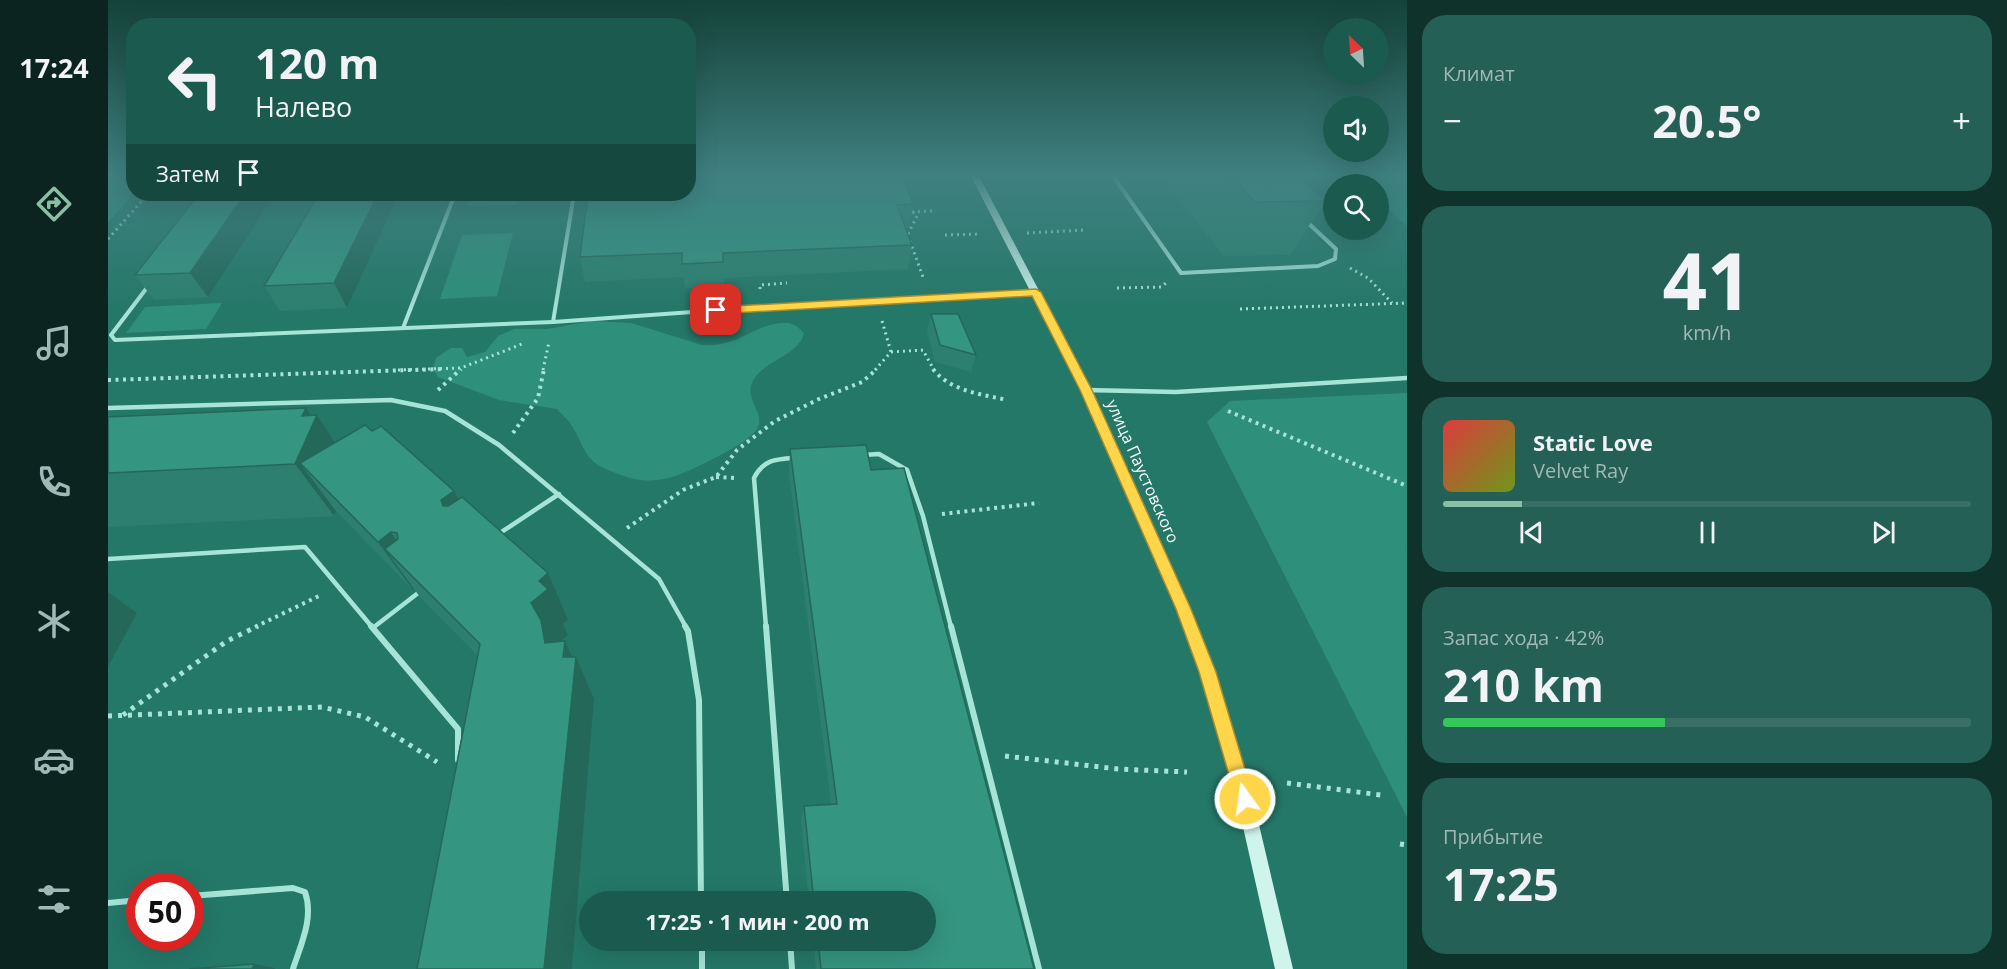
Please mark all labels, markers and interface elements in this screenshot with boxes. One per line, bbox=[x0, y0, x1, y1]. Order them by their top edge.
north arrow bbox=[1323, 18, 1389, 84]
map controls bbox=[1323, 18, 1389, 240]
text: 120 m bbox=[255, 34, 379, 91]
icon: left bbox=[156, 42, 234, 120]
text: 17:24 bbox=[19, 49, 89, 86]
text: Климат bbox=[1443, 60, 1515, 87]
text: Налево bbox=[255, 88, 352, 125]
text: 20.5° bbox=[1652, 90, 1762, 151]
button: sound bbox=[1323, 96, 1389, 162]
text: − bbox=[1443, 98, 1462, 143]
text: + bbox=[1952, 98, 1971, 143]
icon: arrive bbox=[232, 156, 265, 189]
text: Затем bbox=[156, 158, 220, 188]
button: search bbox=[1323, 174, 1389, 240]
icon: directions bbox=[33, 183, 75, 225]
text: 41 bbox=[1662, 227, 1752, 333]
pin bbox=[690, 284, 741, 335]
icon: arrive bbox=[699, 293, 732, 326]
text: km/h bbox=[1683, 319, 1731, 346]
icon: music bbox=[33, 322, 75, 364]
street label: улица Паустовского bbox=[1101, 396, 1185, 546]
text: Static Love bbox=[1533, 427, 1653, 457]
text: Velvet Ray bbox=[1533, 457, 1628, 484]
icon: phone bbox=[33, 461, 75, 503]
icon: previous bbox=[1515, 516, 1548, 549]
icon: pause bbox=[1691, 516, 1724, 549]
icon: next bbox=[1867, 516, 1900, 549]
icon: climate bbox=[33, 600, 75, 642]
text: Запас хода · 42% bbox=[1443, 624, 1604, 651]
text: 210 km bbox=[1443, 654, 1604, 715]
icon: car bbox=[33, 739, 75, 781]
position arrow bbox=[1213, 767, 1277, 831]
text: Прибытие bbox=[1443, 823, 1543, 850]
text: 17:25 bbox=[1443, 853, 1559, 914]
speed limit sign: 50 bbox=[126, 873, 204, 951]
icon: filters bbox=[33, 878, 75, 920]
text: 17:25 · 1 мин · 200 m bbox=[645, 906, 870, 936]

